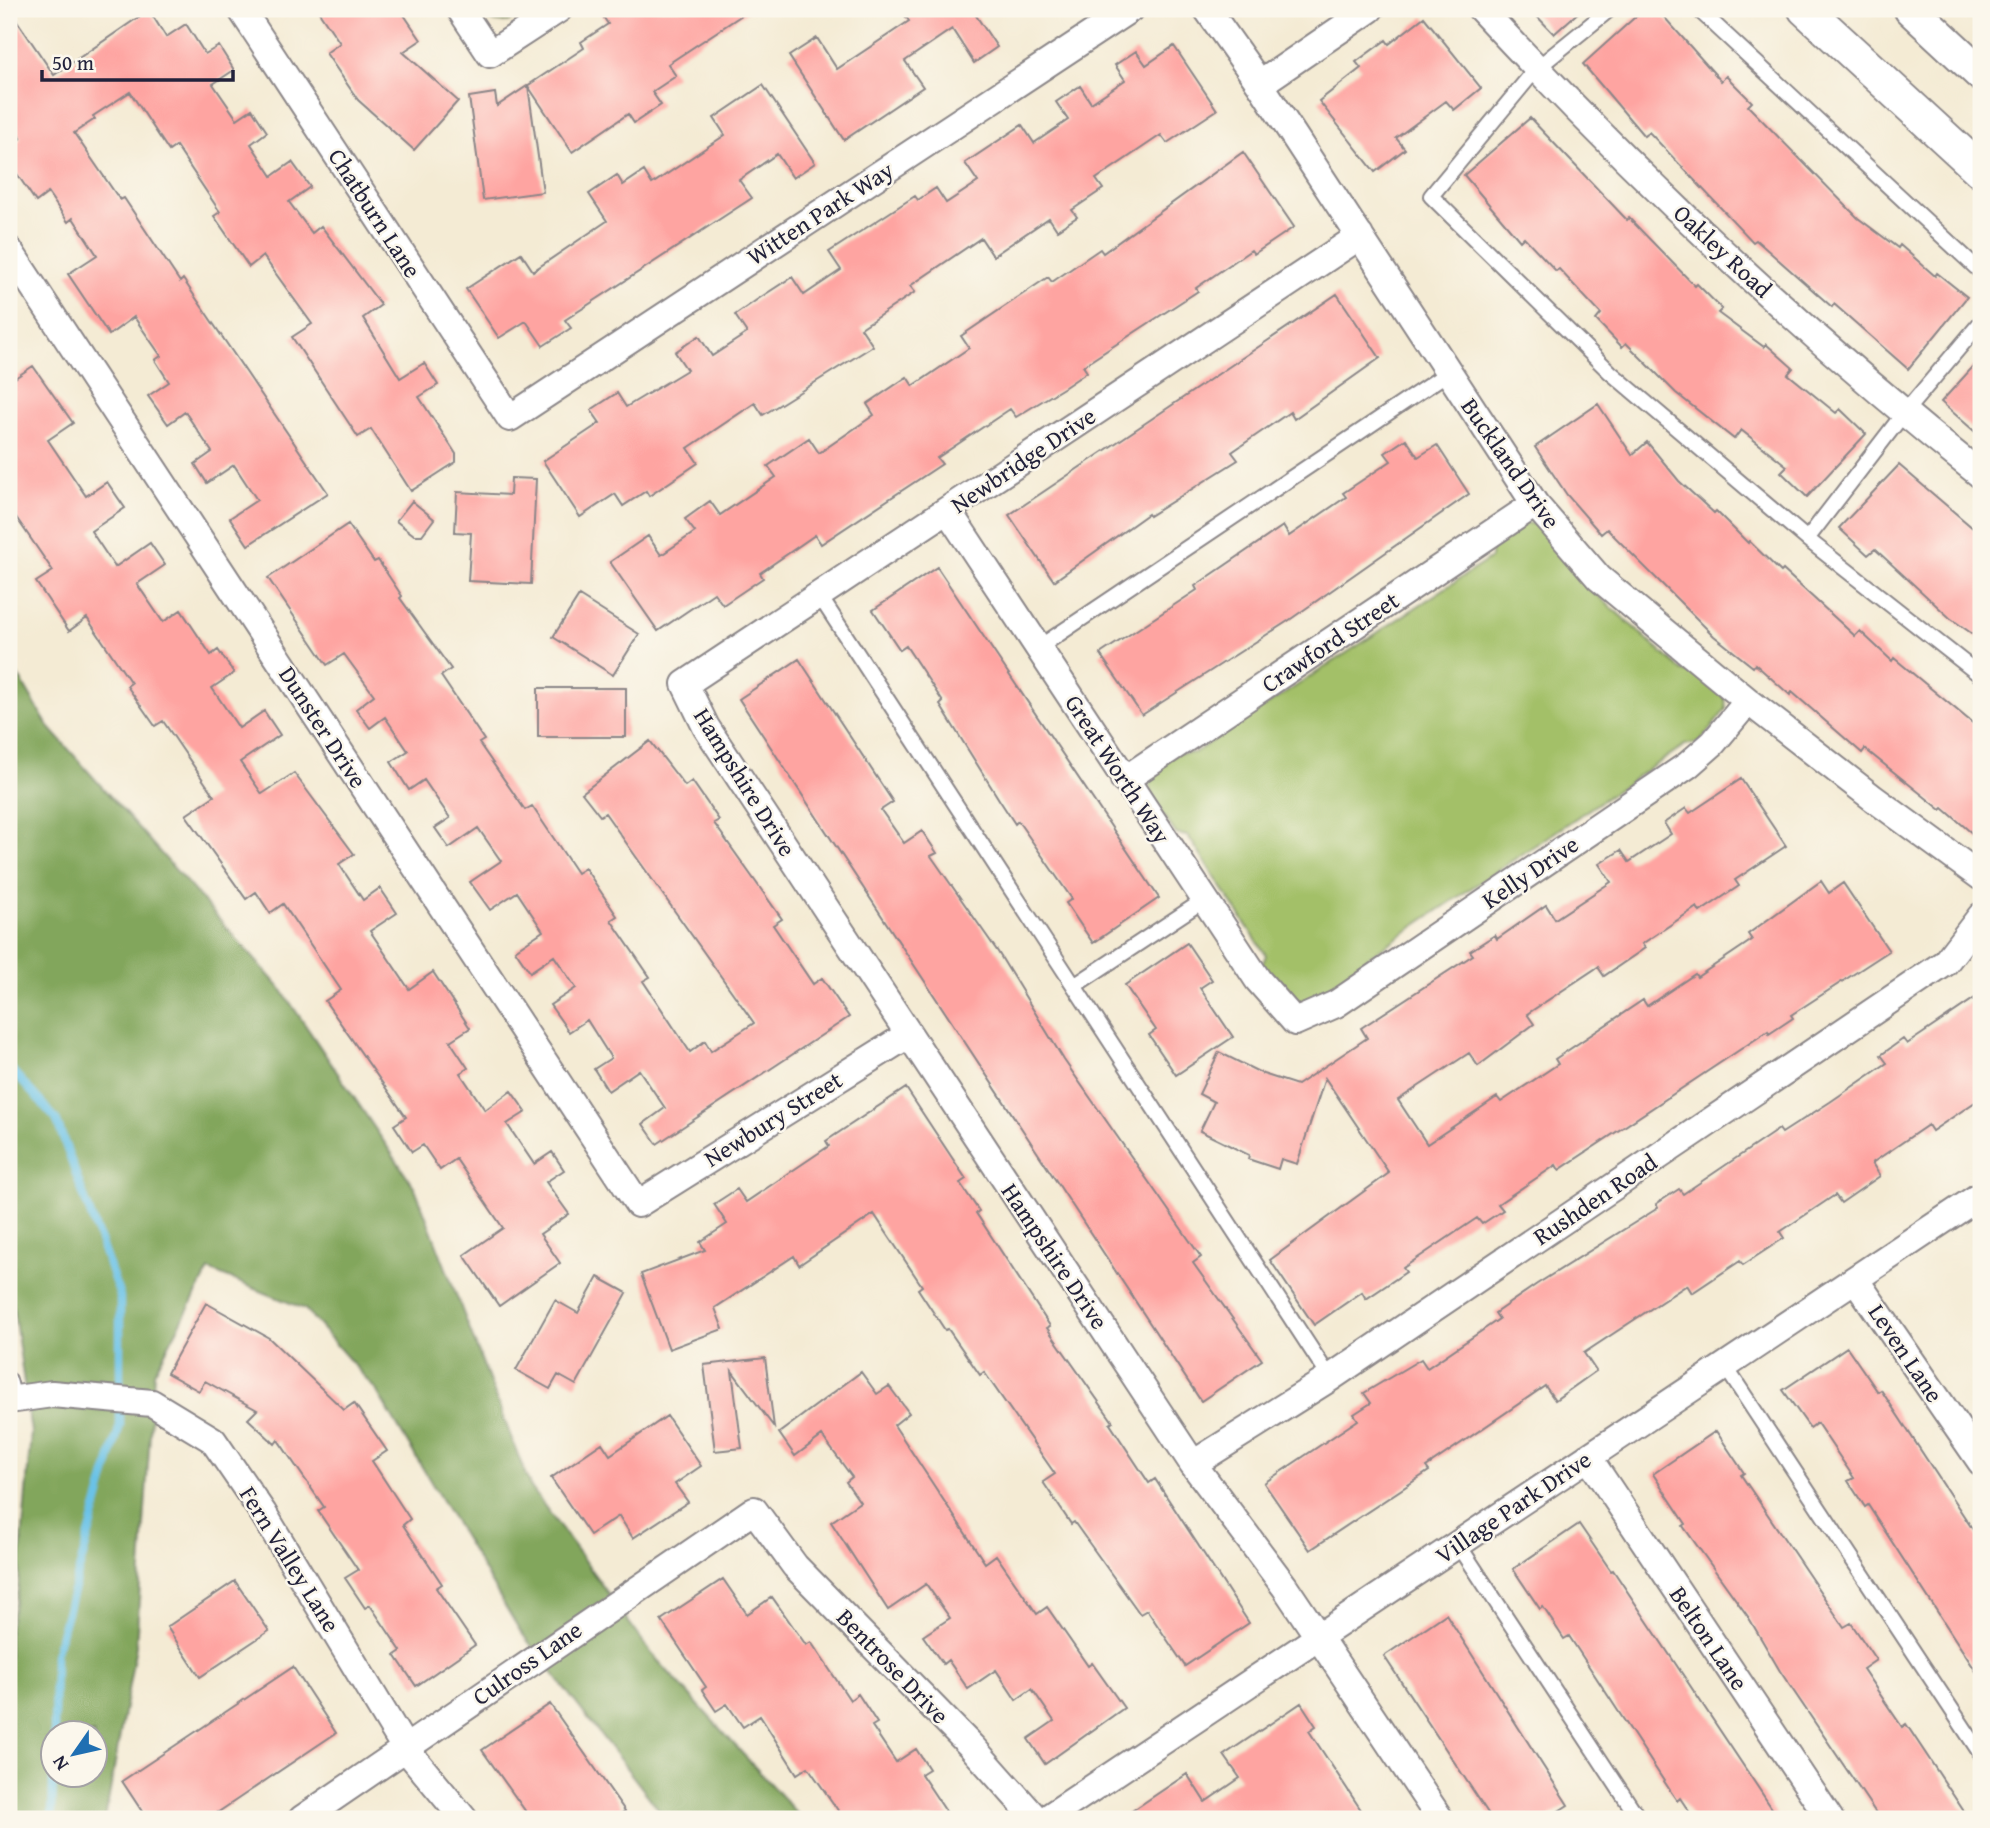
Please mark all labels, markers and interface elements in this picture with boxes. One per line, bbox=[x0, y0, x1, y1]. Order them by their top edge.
scale bar bbox=[42, 38, 233, 82]
text: 50 m bbox=[52, 47, 94, 78]
street label: Chatburn Lane bbox=[320, 141, 430, 285]
street label: Witten Park Way bbox=[740, 152, 900, 274]
street label: Oakley Road bbox=[1666, 196, 1780, 306]
street label: Buckland Drive bbox=[1453, 390, 1569, 536]
street label: Newbridge Drive bbox=[943, 398, 1103, 522]
street label: Crawford Street bbox=[1254, 583, 1406, 701]
street label: Dunster Drive bbox=[270, 659, 376, 795]
street label: Great Worth Way bbox=[1057, 687, 1179, 851]
street label: Hampshire Drive bbox=[685, 701, 805, 863]
street label: Kelly Drive bbox=[1475, 827, 1585, 917]
street label: Newbury Street bbox=[697, 1062, 849, 1176]
street label: Rushden Road bbox=[1526, 1144, 1664, 1253]
street label: Hampshire Drive bbox=[993, 1176, 1117, 1336]
street label: Leven Lane bbox=[1860, 1297, 1952, 1409]
street label: Village Park Drive bbox=[1428, 1442, 1598, 1572]
street label: Fern Valley Lane bbox=[231, 1479, 349, 1639]
street label: Belton Lane bbox=[1661, 1579, 1757, 1697]
street label: Bentrose Drive bbox=[829, 1600, 957, 1732]
street label: Culross Lane bbox=[465, 1612, 589, 1714]
north arrow bbox=[38, 1720, 108, 1790]
text: N bbox=[45, 1750, 75, 1777]

